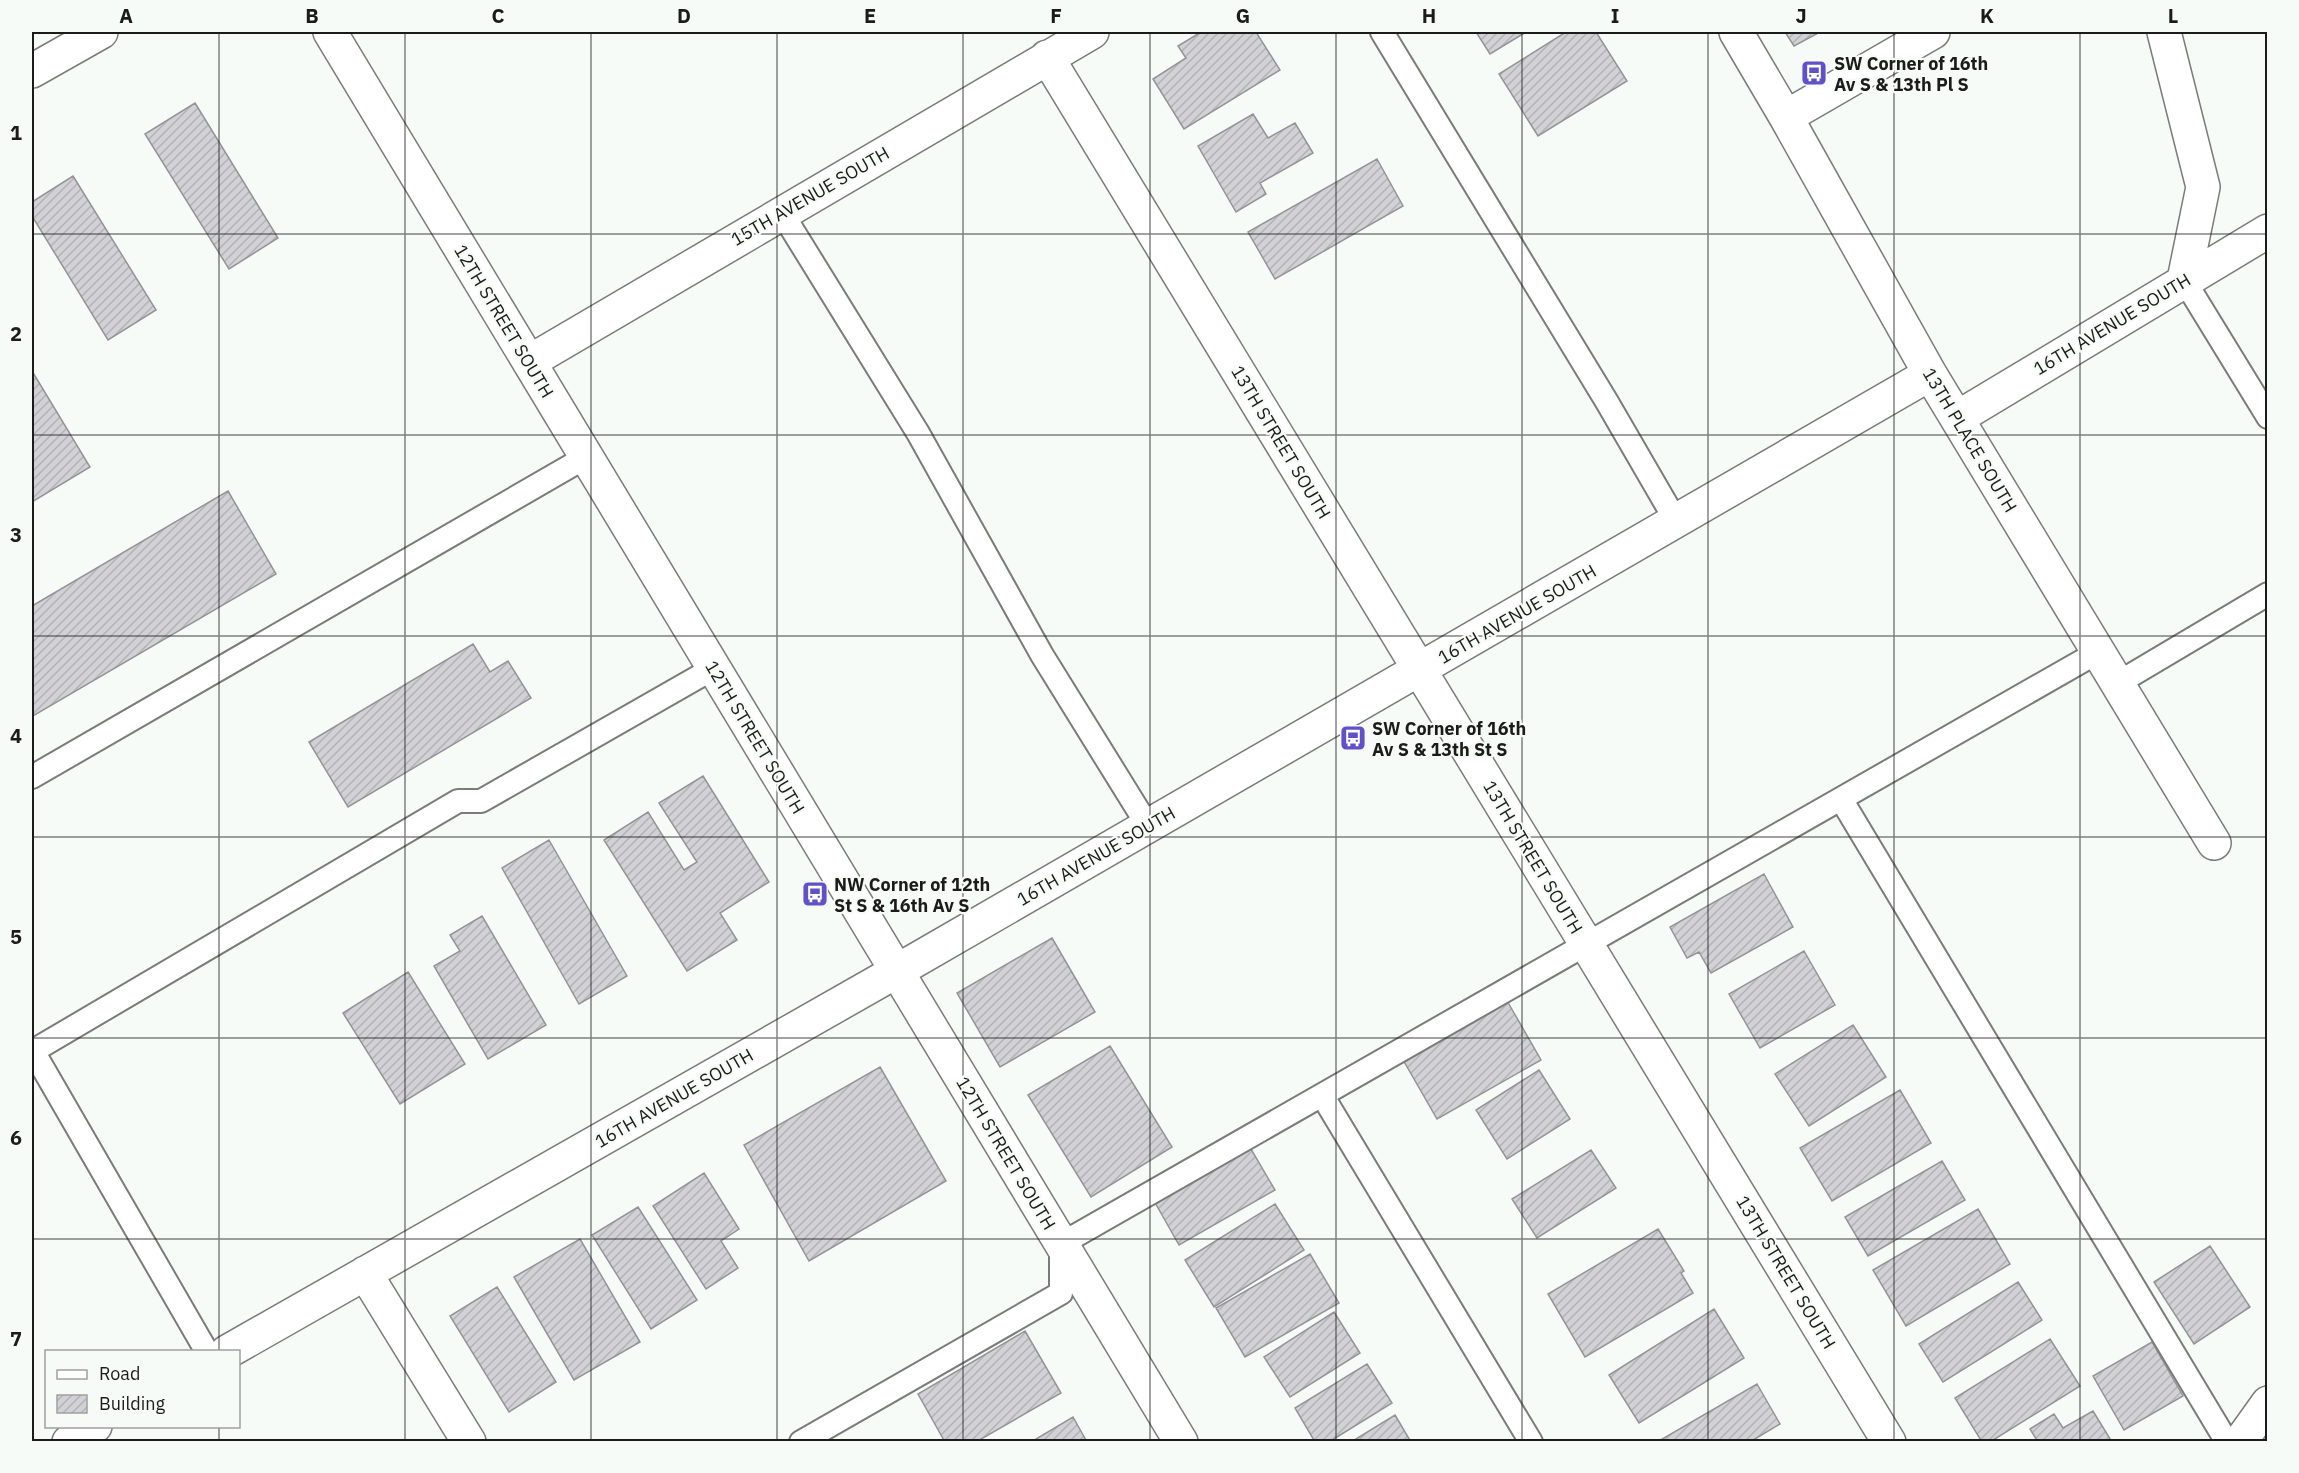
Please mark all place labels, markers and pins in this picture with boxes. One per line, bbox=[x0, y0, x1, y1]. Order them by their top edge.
place label: SW Corner of 16th Av S & 13th Pl S bbox=[1834, 52, 1988, 96]
bus stop icon: SW Corner of 16th Av S & 13th Pl S bbox=[1799, 58, 1829, 88]
place label: SW Corner of 16th Av S & 13th St S bbox=[1372, 717, 1526, 761]
bus stop icon: SW Corner of 16th Av S & 13th St S bbox=[1338, 723, 1368, 753]
place label: NW Corner of 12th St S & 16th Av S bbox=[834, 873, 990, 917]
bus stop icon: NW Corner of 12th St S & 16th Av S bbox=[800, 879, 830, 909]

